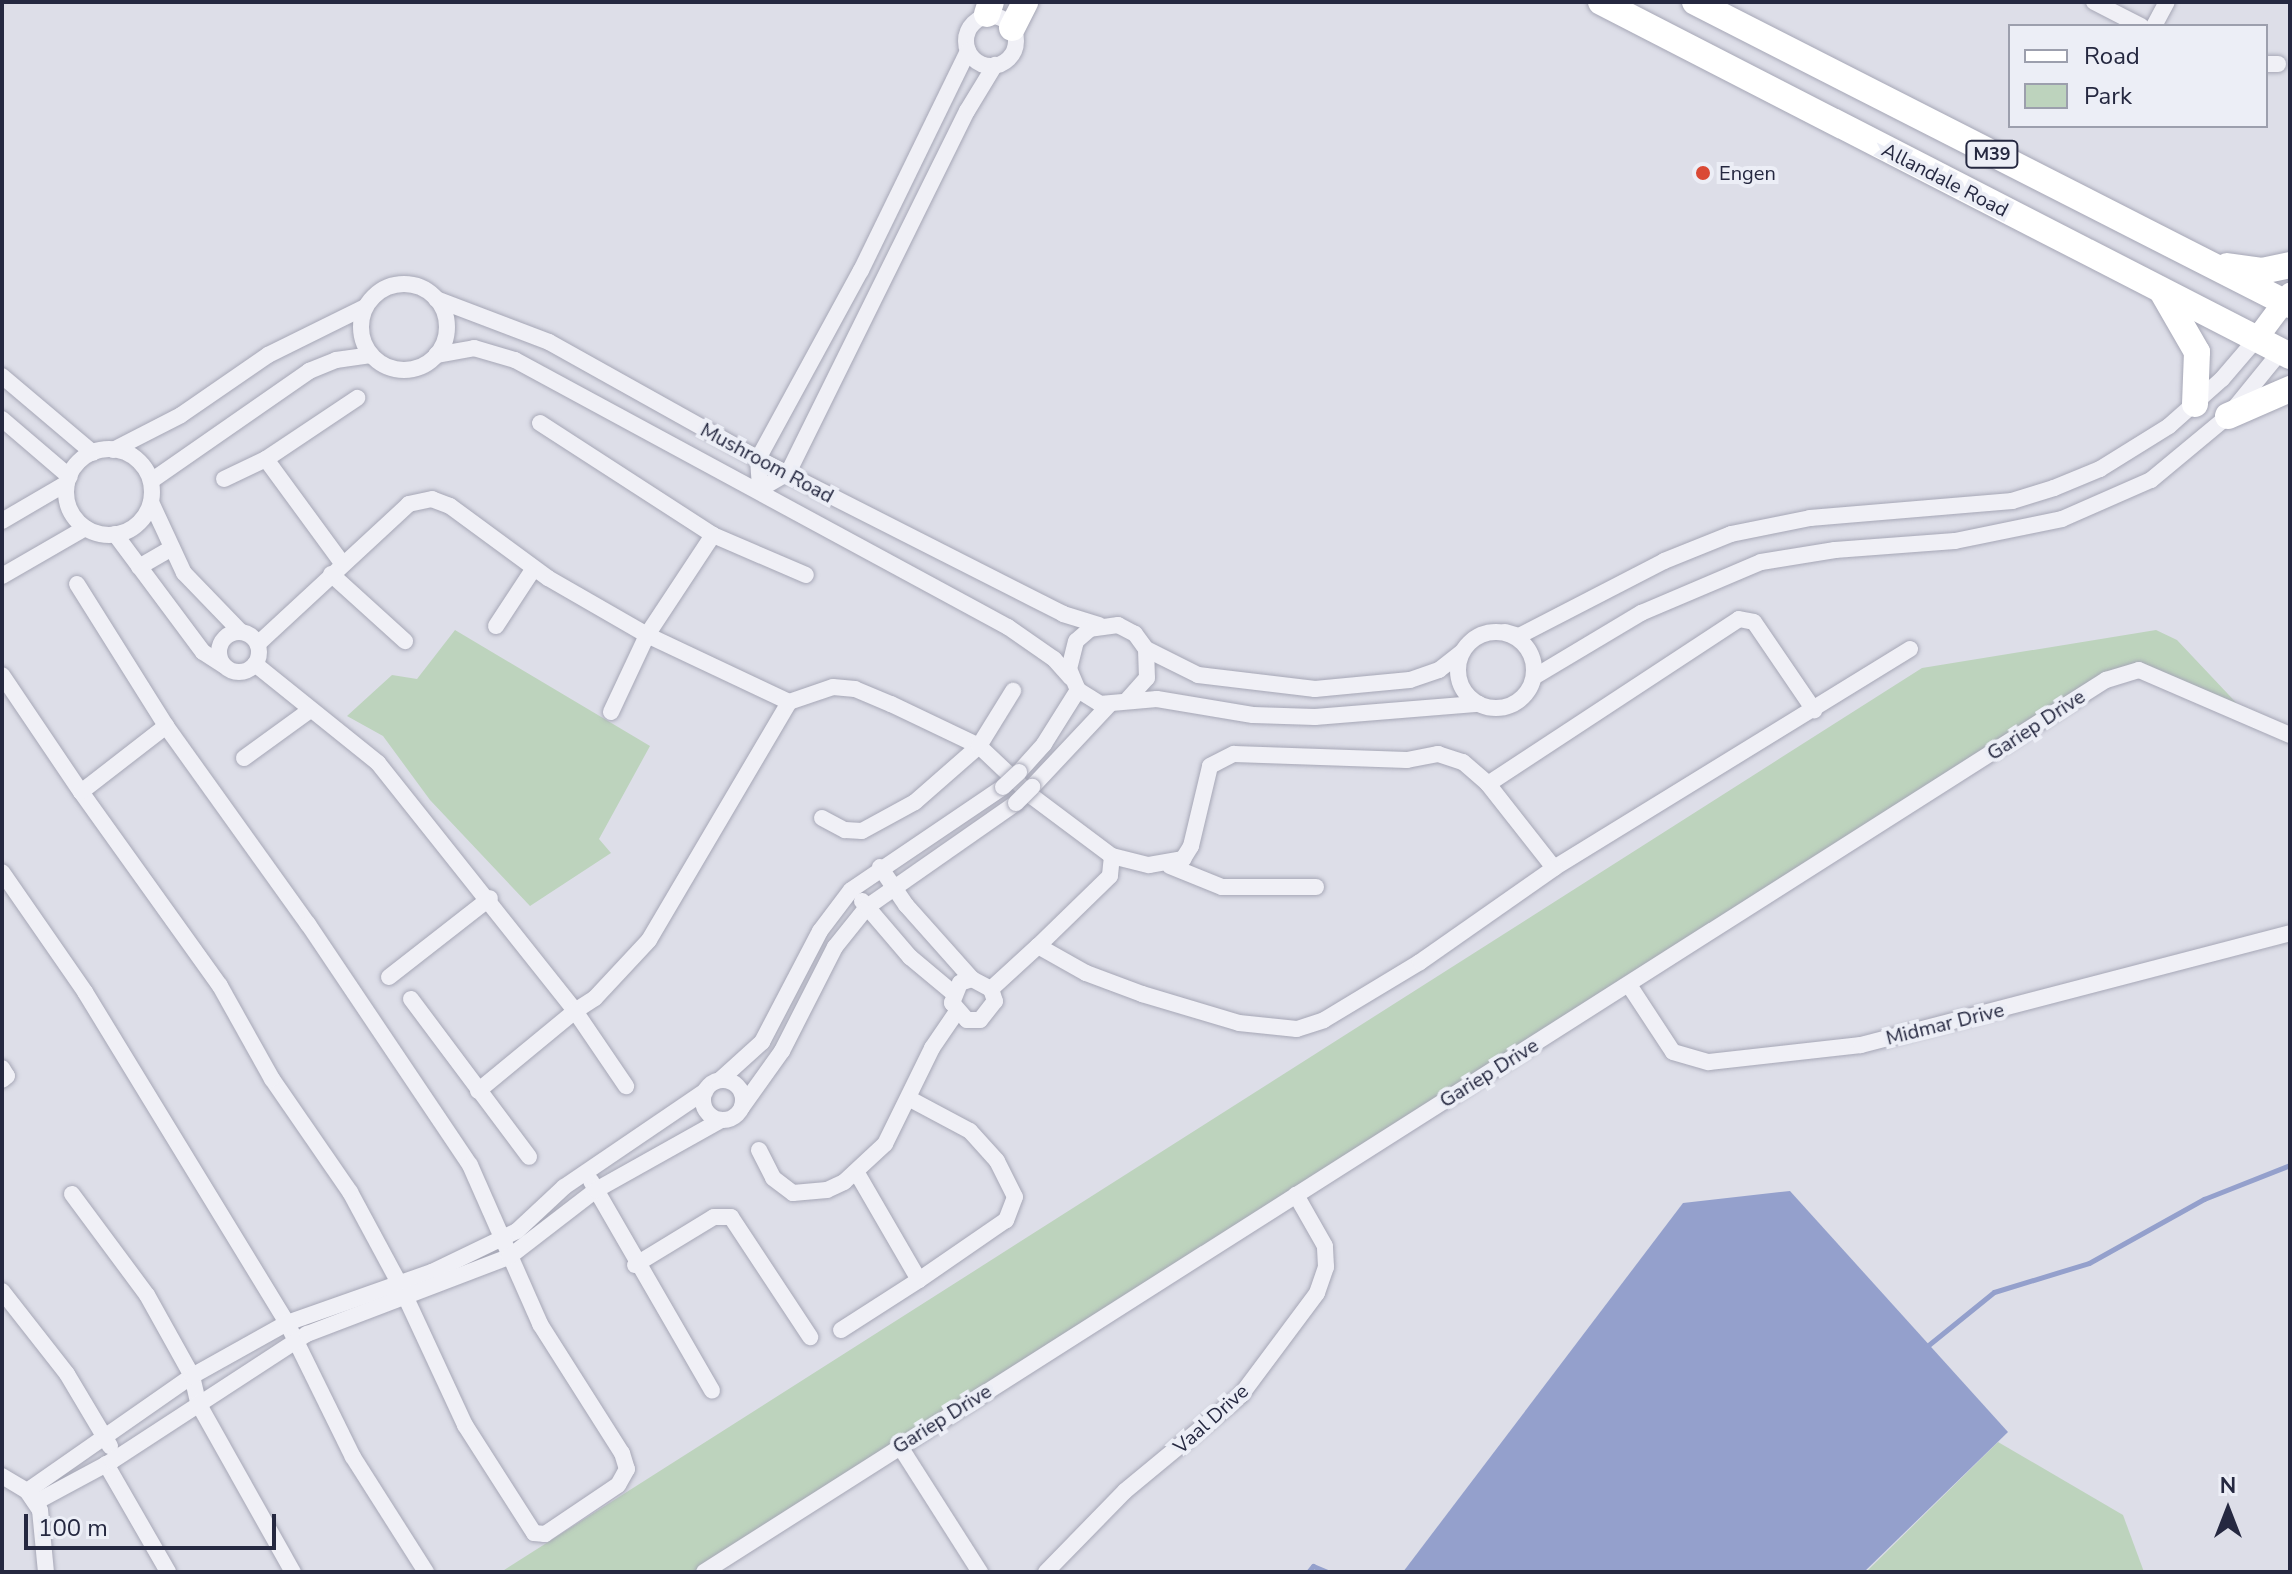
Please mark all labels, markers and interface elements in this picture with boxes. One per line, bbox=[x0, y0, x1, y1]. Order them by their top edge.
legend bbox=[2008, 24, 2268, 128]
text: Road bbox=[2084, 40, 2140, 72]
text: Park bbox=[2084, 80, 2132, 112]
street label: Allandale Road bbox=[1878, 138, 2012, 222]
road number: M39 bbox=[1964, 140, 2020, 168]
place label: Engen bbox=[1719, 161, 1776, 185]
marker: Engen bbox=[1694, 164, 1712, 182]
street label: Mushroom Road bbox=[696, 418, 838, 508]
street label: Gariep Drive bbox=[1983, 684, 2089, 766]
street label: Midmar Drive bbox=[1883, 998, 2007, 1050]
street label: Gariep Drive bbox=[1435, 1033, 1543, 1113]
street label: Gariep Drive bbox=[888, 1379, 996, 1459]
street label: Vaal Drive bbox=[1169, 1379, 1253, 1459]
north arrow bbox=[2188, 1470, 2268, 1550]
text: N bbox=[2220, 1471, 2236, 1501]
scale bar bbox=[28, 1498, 280, 1548]
text: 100 m bbox=[38, 1512, 108, 1544]

